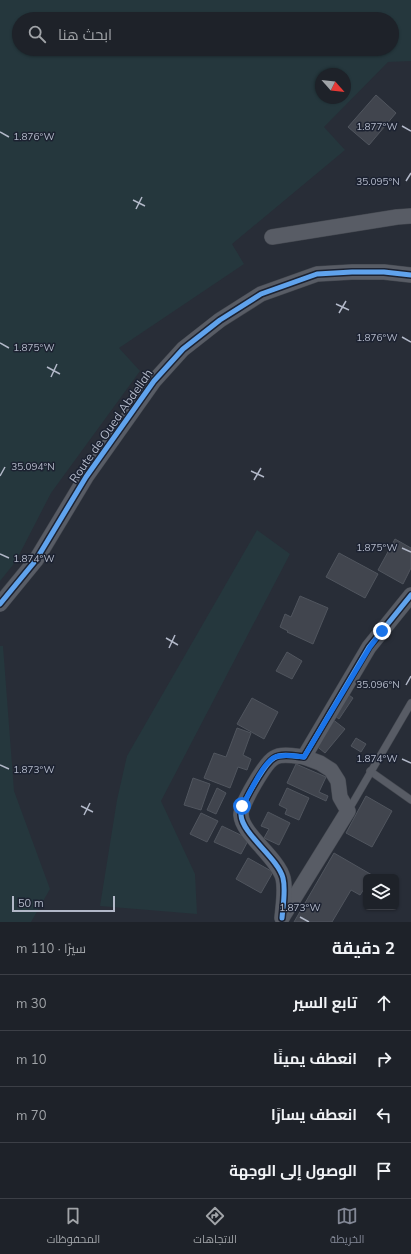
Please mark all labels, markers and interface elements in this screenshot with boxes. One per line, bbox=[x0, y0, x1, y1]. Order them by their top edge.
search box bbox=[12, 12, 399, 56]
icon: search bbox=[26, 23, 48, 45]
text: ابحث هنا bbox=[58, 25, 112, 44]
north arrow bbox=[315, 68, 351, 104]
text: 1.877°W bbox=[356, 120, 398, 133]
text: 1.876°W bbox=[13, 130, 55, 143]
text: 35.095°N bbox=[356, 175, 400, 188]
text: 1.876°W bbox=[356, 331, 398, 344]
text: 1.875°W bbox=[13, 341, 55, 354]
street label: Route de Oued Abdellah bbox=[66, 366, 156, 485]
text: 35.094°N bbox=[11, 460, 55, 473]
text: 1.875°W bbox=[356, 541, 398, 554]
text: 1.874°W bbox=[13, 552, 55, 565]
route end bbox=[373, 622, 391, 640]
text: 35.096°N bbox=[356, 678, 400, 691]
text: 1.874°W bbox=[356, 752, 398, 765]
text: 1.873°W bbox=[13, 763, 55, 776]
route start bbox=[233, 797, 251, 815]
map controls bbox=[363, 874, 399, 910]
button: layers bbox=[363, 874, 399, 910]
scale bar bbox=[12, 894, 115, 913]
text: 50 m bbox=[18, 896, 44, 910]
text: 1.873°W bbox=[279, 901, 321, 914]
text: 2 دقيقة bbox=[332, 937, 395, 958]
text: سيرًا · 110 m bbox=[16, 940, 86, 956]
icon: ahead bbox=[373, 992, 395, 1014]
text: تابع السير bbox=[293, 993, 357, 1012]
text: 30 m bbox=[16, 995, 46, 1011]
icon: right bbox=[373, 1048, 395, 1070]
text: انعطف يمينًا bbox=[273, 1049, 357, 1068]
text: 10 m bbox=[16, 1051, 46, 1067]
icon: left bbox=[373, 1104, 395, 1126]
text: انعطف يسارًا bbox=[271, 1105, 357, 1124]
text: 70 m bbox=[16, 1107, 46, 1123]
icon: arrive bbox=[373, 1160, 395, 1182]
text: الوصول إلى الوجهة bbox=[229, 1161, 357, 1180]
tab: المحفوظات bbox=[47, 1205, 100, 1249]
tab: الاتجاهات bbox=[193, 1205, 237, 1249]
tab: الخريطة bbox=[330, 1205, 364, 1249]

